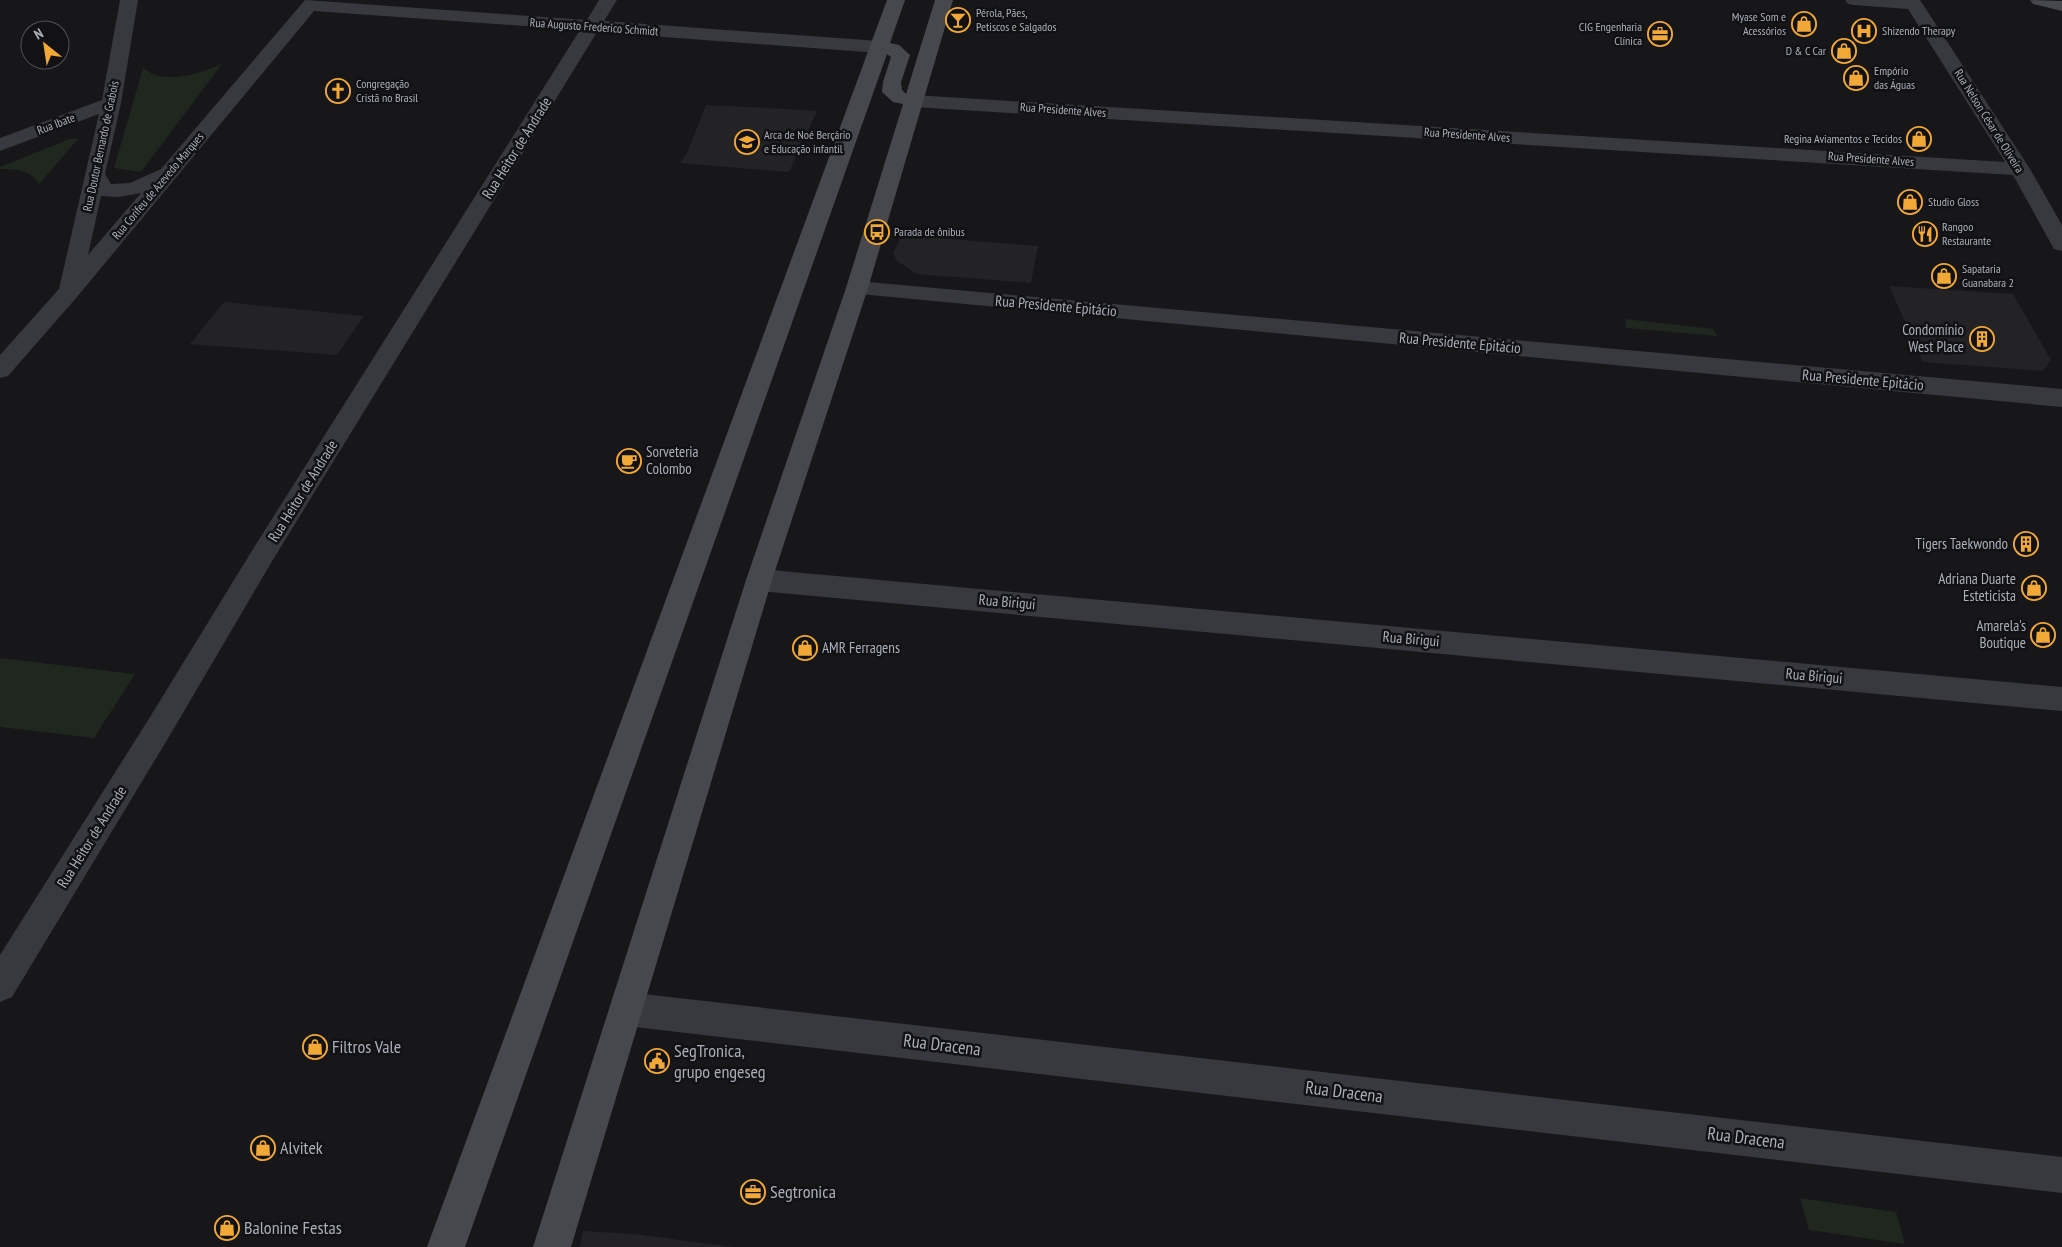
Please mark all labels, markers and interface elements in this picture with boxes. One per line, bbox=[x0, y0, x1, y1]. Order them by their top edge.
place label: Pérola, Pães, Petiscos e Salgados bbox=[976, 5, 1057, 34]
bar icon: Pérola, Pães, Petiscos e Salgados bbox=[945, 7, 971, 33]
place label: Myase Som e Acessórios bbox=[1732, 9, 1786, 38]
shop icon: Myase Som e Acessórios bbox=[1791, 11, 1817, 37]
street label: Rua Augusto Frederico Schmidt bbox=[529, 15, 660, 39]
hospital icon: Shizendo Therapy bbox=[1851, 18, 1877, 44]
place label: CIG Engenharia Clínica bbox=[1579, 19, 1642, 48]
north arrow bbox=[20, 20, 70, 70]
office icon: CIG Engenharia Clínica bbox=[1647, 21, 1673, 47]
place label: Shizendo Therapy bbox=[1882, 23, 1956, 38]
text: N bbox=[31, 24, 46, 43]
shop icon: D & C Car bbox=[1831, 38, 1857, 64]
place label: D & C Car bbox=[1786, 43, 1827, 58]
place label: Empório das Águas bbox=[1874, 63, 1915, 92]
shop icon: Empório das Águas bbox=[1843, 65, 1869, 91]
street label: Rua Nelson César de Oliveira bbox=[1951, 66, 2028, 175]
place label: Congregação Cristã no Brasil bbox=[356, 76, 418, 105]
church icon: Congregação Cristã no Brasil bbox=[325, 78, 351, 104]
street label: Rua Doutor Bernardo de Grabois bbox=[79, 79, 122, 213]
street label: Rua Heitor de Andrade bbox=[478, 93, 556, 202]
street label: Rua Presidente Alves bbox=[1019, 99, 1107, 120]
street label: Rua Ibate bbox=[35, 109, 77, 138]
street label: Rua Presidente Alves bbox=[1423, 124, 1511, 145]
shop icon: Regina Aviamentos e Tecidos bbox=[1906, 126, 1932, 152]
place label: Arca de Noé Berçário e Educação infantil bbox=[764, 127, 850, 156]
street label: Rua Corifeu de Azevedo Marques bbox=[109, 129, 207, 242]
school or university icon: Arca de Noé Berçário e Educação infantil bbox=[734, 129, 760, 155]
place label: Regina Aviamentos e Tecidos bbox=[1784, 131, 1902, 146]
street label: Rua Presidente Alves bbox=[1827, 148, 1915, 169]
shop icon: Studio Gloss bbox=[1897, 189, 1923, 215]
place label: Studio Gloss bbox=[1928, 194, 1979, 209]
bus stop icon: Parada de ônibus bbox=[864, 219, 890, 245]
place label: Rangoo Restaurante bbox=[1942, 219, 1991, 248]
restaurant icon: Rangoo Restaurante bbox=[1912, 221, 1938, 247]
place label: Parada de ônibus bbox=[894, 224, 965, 239]
place label: Sapataria Guanabara 2 bbox=[1962, 261, 2014, 290]
shop icon: Sapataria Guanabara 2 bbox=[1931, 263, 1957, 289]
street label: Rua Presidente Epitácio bbox=[994, 291, 1118, 320]
place label: Condomínio West Place bbox=[1902, 320, 1964, 356]
building icon: Condomínio West Place bbox=[1969, 326, 1995, 352]
street label: Rua Presidente Epitácio bbox=[1398, 328, 1522, 357]
street label: Rua Presidente Epitácio bbox=[1801, 365, 1925, 394]
street label: Rua Heitor de Andrade bbox=[264, 436, 342, 545]
place label: Sorveteria Colombo bbox=[646, 442, 699, 478]
cafe icon: Sorveteria Colombo bbox=[616, 448, 642, 474]
building icon: Tigers Taekwondo bbox=[2013, 531, 2039, 557]
place label: Tigers Taekwondo bbox=[1915, 534, 2008, 553]
place label: Adriana Duarte Esteticista bbox=[1938, 569, 2016, 605]
shop icon: Adriana Duarte Esteticista bbox=[2021, 575, 2047, 601]
street label: Rua Birigui bbox=[978, 590, 1036, 613]
place label: Amarela's Boutique bbox=[1976, 616, 2026, 652]
shop icon: Amarela's Boutique bbox=[2030, 622, 2056, 648]
street label: Rua Birigui bbox=[1382, 627, 1440, 650]
shop icon: AMR Ferragens bbox=[792, 635, 818, 661]
place label: AMR Ferragens bbox=[822, 638, 900, 657]
street label: Rua Birigui bbox=[1785, 664, 1843, 687]
street label: Rua Heitor de Andrade bbox=[53, 782, 131, 891]
street label: Rua Dracena bbox=[902, 1028, 982, 1061]
shop icon: Filtros Vale bbox=[302, 1034, 328, 1060]
place label: Filtros Vale bbox=[332, 1035, 401, 1058]
place label: SegTronica, grupo engeseg bbox=[674, 1039, 766, 1083]
public building icon: SegTronica, grupo engeseg bbox=[644, 1048, 670, 1074]
street label: Rua Dracena bbox=[1304, 1075, 1384, 1108]
street label: Rua Dracena bbox=[1706, 1121, 1786, 1154]
shop icon: Alvitek bbox=[250, 1135, 276, 1161]
place label: Alvitek bbox=[280, 1136, 323, 1159]
office icon: Segtronica bbox=[740, 1179, 766, 1205]
place label: Segtronica bbox=[770, 1180, 836, 1203]
shop icon: Balonine Festas bbox=[214, 1215, 240, 1241]
place label: Balonine Festas bbox=[244, 1216, 342, 1239]

